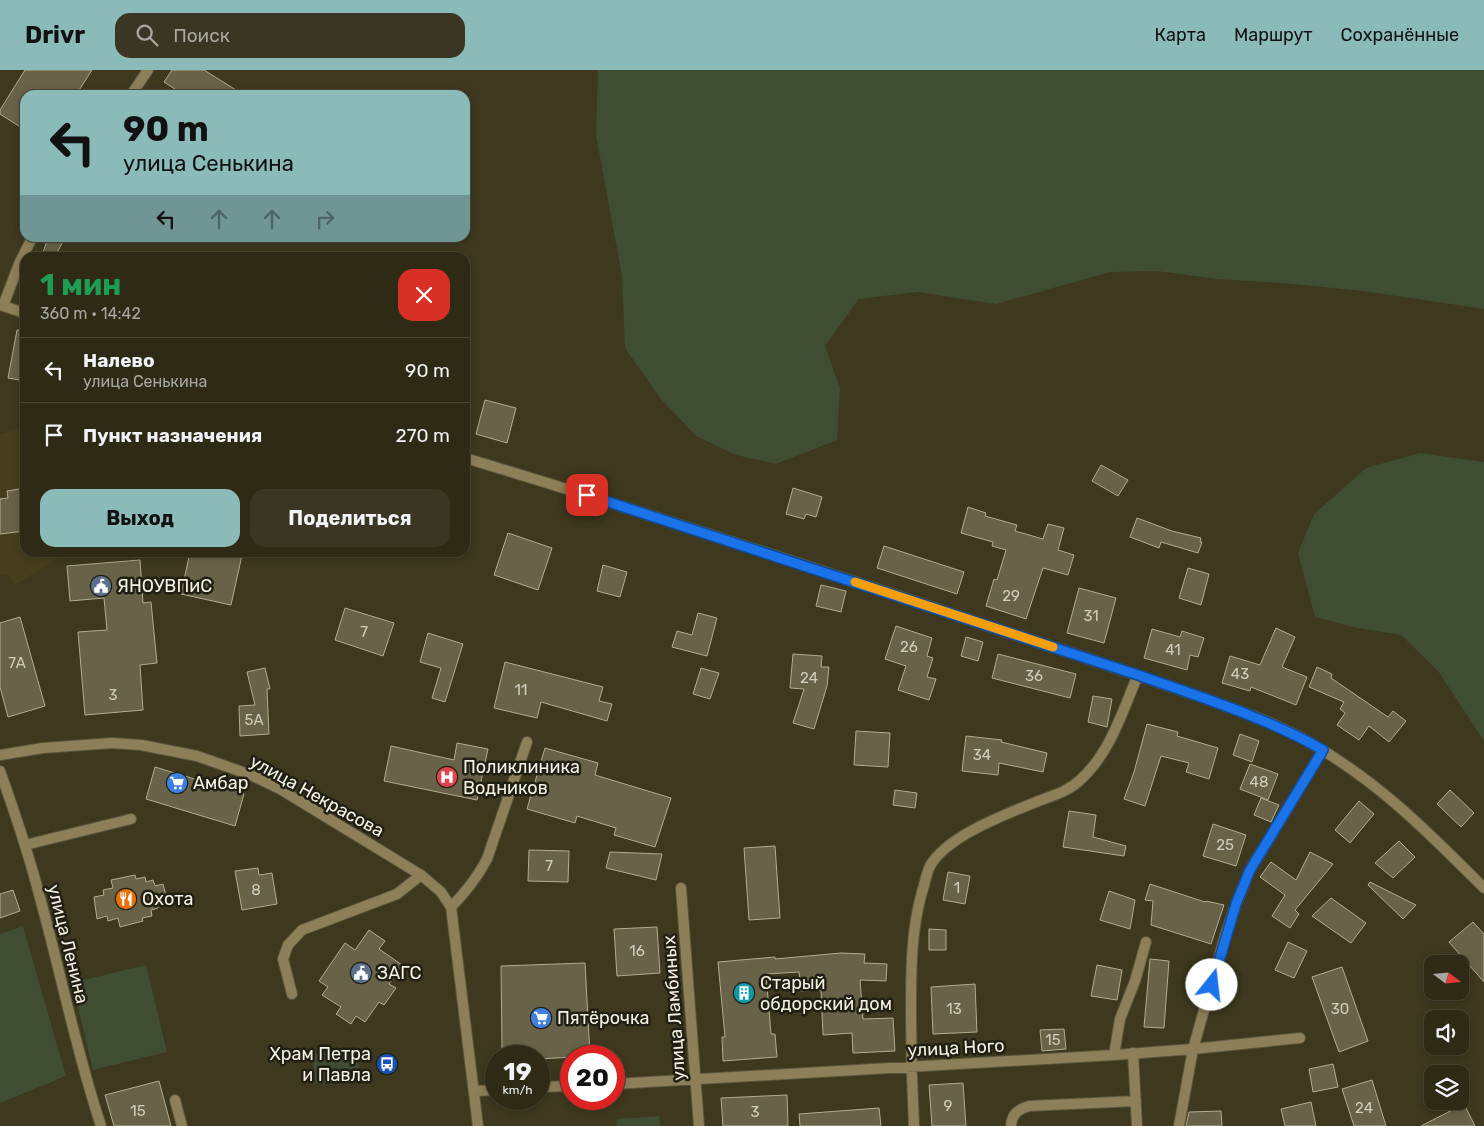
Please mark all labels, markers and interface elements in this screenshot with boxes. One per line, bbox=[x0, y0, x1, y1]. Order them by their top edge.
search box bbox=[115, 13, 465, 58]
text: Drivr bbox=[25, 21, 85, 49]
icon: search bbox=[133, 21, 161, 49]
text: Поиск bbox=[173, 24, 230, 47]
text: Карта bbox=[1155, 24, 1206, 46]
text: Маршрут bbox=[1234, 24, 1313, 46]
text: Сохранённые bbox=[1341, 24, 1459, 46]
text: 90 m bbox=[123, 108, 209, 150]
icon: left bbox=[40, 110, 105, 175]
text: улица Сенькина bbox=[123, 150, 294, 177]
icon: left bbox=[152, 205, 180, 233]
icon: ahead bbox=[205, 205, 233, 233]
icon: ahead bbox=[258, 205, 286, 233]
icon: right bbox=[311, 205, 339, 233]
text: 1 мин bbox=[40, 267, 121, 303]
button: close bbox=[398, 269, 450, 321]
text: 360 m · 14:42 bbox=[40, 304, 141, 323]
text: Налево bbox=[83, 349, 155, 372]
icon: left bbox=[40, 356, 68, 384]
text: 90 m bbox=[405, 359, 450, 382]
text: улица Сенькина bbox=[83, 372, 207, 391]
icon: arrive bbox=[40, 421, 68, 449]
text: Пункт назначения bbox=[83, 424, 262, 447]
text: 270 m bbox=[395, 424, 450, 447]
pin bbox=[566, 474, 608, 516]
icon: arrive bbox=[573, 481, 601, 509]
button: Выход bbox=[40, 489, 240, 547]
button: Поделиться bbox=[250, 489, 450, 547]
public building icon: ЯНОУВПиС bbox=[89, 574, 113, 598]
place label: ЯНОУВПиС bbox=[117, 575, 212, 597]
house number: 29 bbox=[1002, 587, 1020, 605]
house number: 31 bbox=[1083, 607, 1099, 625]
house number: 7 bbox=[360, 623, 368, 641]
house number: 26 bbox=[900, 638, 918, 656]
house number: 41 bbox=[1165, 641, 1181, 659]
house number: 7А bbox=[8, 654, 26, 672]
house number: 43 bbox=[1231, 665, 1249, 683]
house number: 36 bbox=[1025, 667, 1043, 685]
house number: 24 bbox=[800, 669, 818, 687]
house number: 11 bbox=[515, 681, 527, 699]
house number: 3 bbox=[108, 686, 118, 704]
house number: 5А bbox=[245, 711, 263, 729]
house number: 34 bbox=[973, 746, 991, 764]
street label: улица Некрасова bbox=[246, 750, 388, 842]
place label: Поликлиника Водников bbox=[463, 756, 580, 799]
hospital icon: Поликлиника Водников bbox=[435, 765, 459, 789]
supermarket icon: Амбар bbox=[165, 771, 189, 795]
place label: Амбар bbox=[193, 772, 248, 794]
house number: 48 bbox=[1250, 773, 1268, 791]
house number: 25 bbox=[1216, 836, 1234, 854]
house number: 7 bbox=[545, 857, 553, 875]
house number: 1 bbox=[954, 879, 960, 897]
house number: 8 bbox=[251, 881, 261, 899]
street label: улица Ленина bbox=[43, 882, 93, 1006]
restaurant icon: Охота bbox=[114, 887, 138, 911]
place label: Охота bbox=[142, 888, 193, 910]
street label: улица Ламбиных bbox=[658, 934, 690, 1082]
house number: 16 bbox=[629, 942, 645, 960]
north arrow bbox=[1424, 955, 1469, 1000]
map controls bbox=[1424, 955, 1469, 1110]
position arrow bbox=[1185, 958, 1237, 1010]
public building icon: ЗАГС bbox=[349, 961, 373, 985]
place label: ЗАГС bbox=[377, 962, 421, 984]
place label: Старый обдорский дом bbox=[760, 972, 892, 1015]
building icon: Старый обдорский дом bbox=[732, 981, 756, 1005]
house number: 13 bbox=[946, 1000, 962, 1018]
house number: 30 bbox=[1331, 1000, 1349, 1018]
supermarket icon: Пятёрочка bbox=[529, 1006, 553, 1030]
place label: Пятёрочка bbox=[557, 1007, 650, 1029]
button: sound bbox=[1424, 1010, 1469, 1055]
house number: 15 bbox=[1045, 1031, 1061, 1049]
street label: улица Ного bbox=[907, 1034, 1005, 1062]
place label: Храм Петра и Павла bbox=[269, 1043, 371, 1086]
speed limit sign: 20 bbox=[560, 1045, 625, 1110]
bus stop icon: Храм Петра и Павла bbox=[375, 1052, 399, 1076]
text: 19 bbox=[503, 1057, 532, 1086]
button: layers bbox=[1424, 1065, 1469, 1110]
text: km/h bbox=[503, 1083, 532, 1097]
house number: 9 bbox=[944, 1097, 953, 1115]
house number: 24 bbox=[1355, 1099, 1373, 1117]
house number: 15 bbox=[130, 1102, 146, 1120]
house number: 3 bbox=[750, 1103, 760, 1121]

